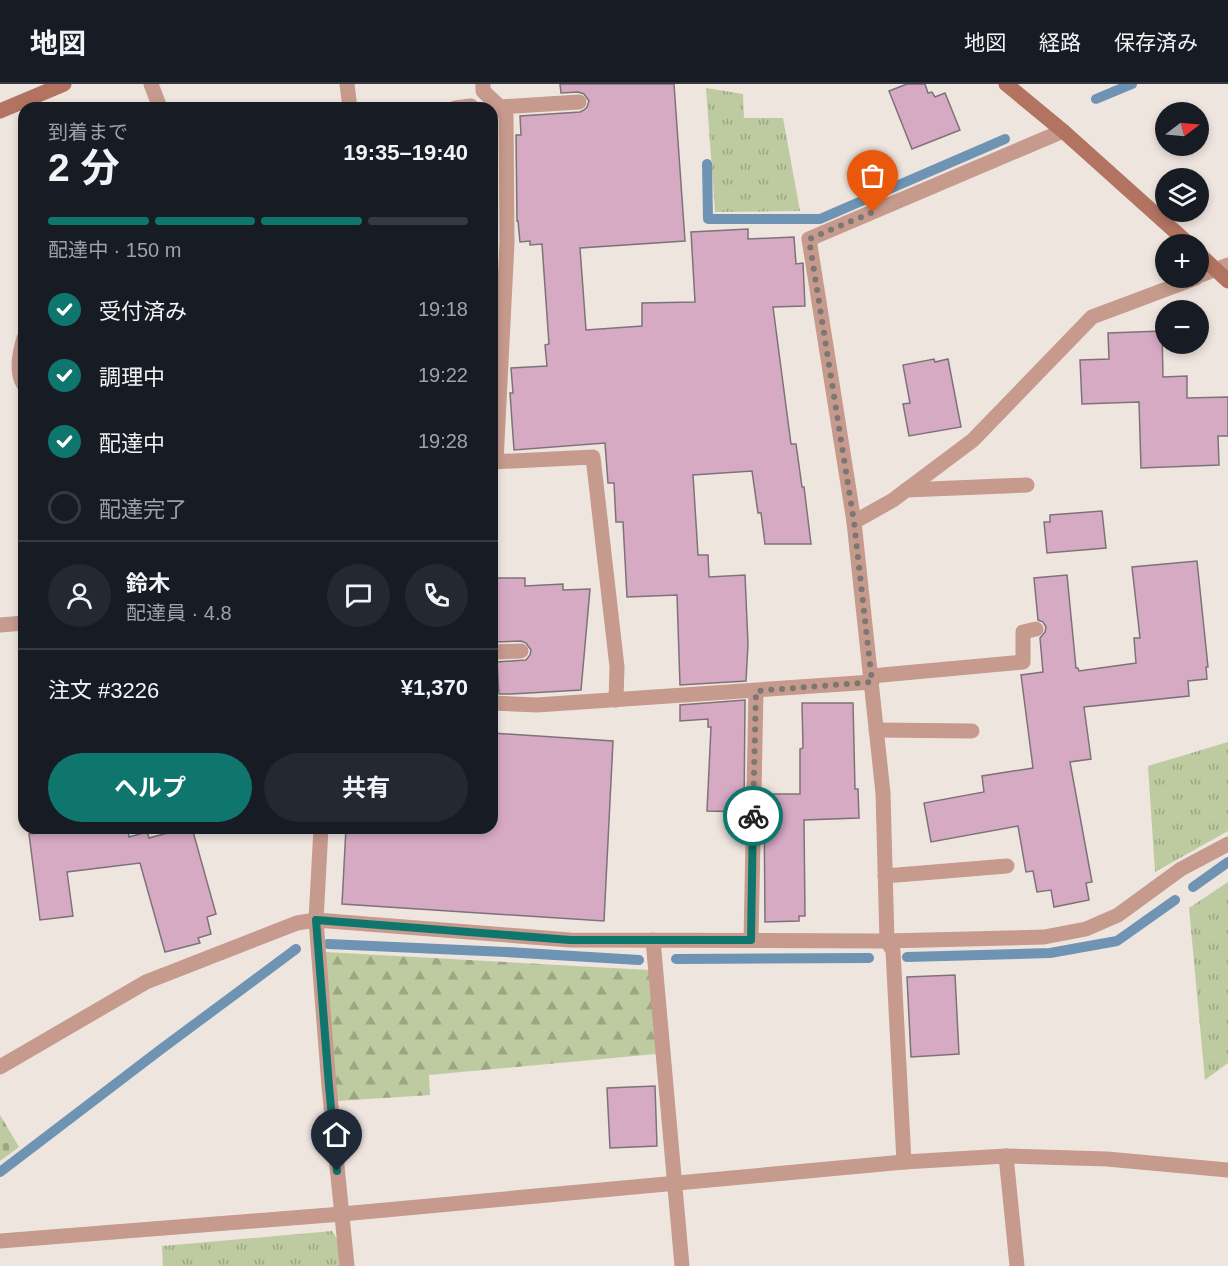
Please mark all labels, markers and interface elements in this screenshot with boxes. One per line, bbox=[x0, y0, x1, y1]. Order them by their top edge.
text: 地図 bbox=[30, 28, 86, 59]
text: 地図 bbox=[964, 31, 1006, 54]
text: 経路 bbox=[1039, 31, 1081, 54]
text: 保存済み bbox=[1114, 31, 1198, 54]
north arrow bbox=[1155, 102, 1209, 156]
map controls bbox=[1155, 102, 1209, 354]
text: 到着まで bbox=[48, 121, 128, 143]
text: 19:35–19:40 bbox=[343, 140, 468, 165]
text: 2 分 bbox=[48, 146, 120, 189]
pin bbox=[847, 150, 898, 212]
icon: bag bbox=[856, 159, 889, 192]
button: layers bbox=[1155, 168, 1209, 222]
button: + bbox=[1155, 234, 1209, 288]
text: 配達中 · 150 m bbox=[48, 239, 181, 261]
icon: check bbox=[48, 293, 81, 326]
text: 19:18 bbox=[418, 298, 468, 320]
text: 受付済み bbox=[99, 299, 187, 324]
button: − bbox=[1155, 300, 1209, 354]
icon: check bbox=[48, 359, 81, 392]
text: 19:22 bbox=[418, 364, 468, 386]
text: 調理中 bbox=[99, 365, 165, 390]
icon: check bbox=[48, 425, 81, 458]
text: 19:28 bbox=[418, 430, 468, 452]
text: 配達中 bbox=[99, 431, 165, 456]
text: 配達完了 bbox=[99, 497, 187, 522]
button: person bbox=[48, 564, 111, 627]
button: chat bbox=[327, 564, 390, 627]
button: phone bbox=[405, 564, 468, 627]
text: 鈴木 bbox=[126, 571, 170, 596]
text: 配達員 · 4.8 bbox=[126, 602, 232, 624]
text: ¥1,370 bbox=[401, 675, 468, 700]
text: 注文 #3226 bbox=[48, 678, 159, 703]
button: ヘルプ bbox=[48, 753, 252, 822]
button: 共有 bbox=[264, 753, 468, 822]
courier bbox=[723, 786, 783, 846]
icon: bike bbox=[737, 800, 770, 833]
pin bbox=[311, 1109, 362, 1171]
icon: home bbox=[320, 1118, 353, 1151]

